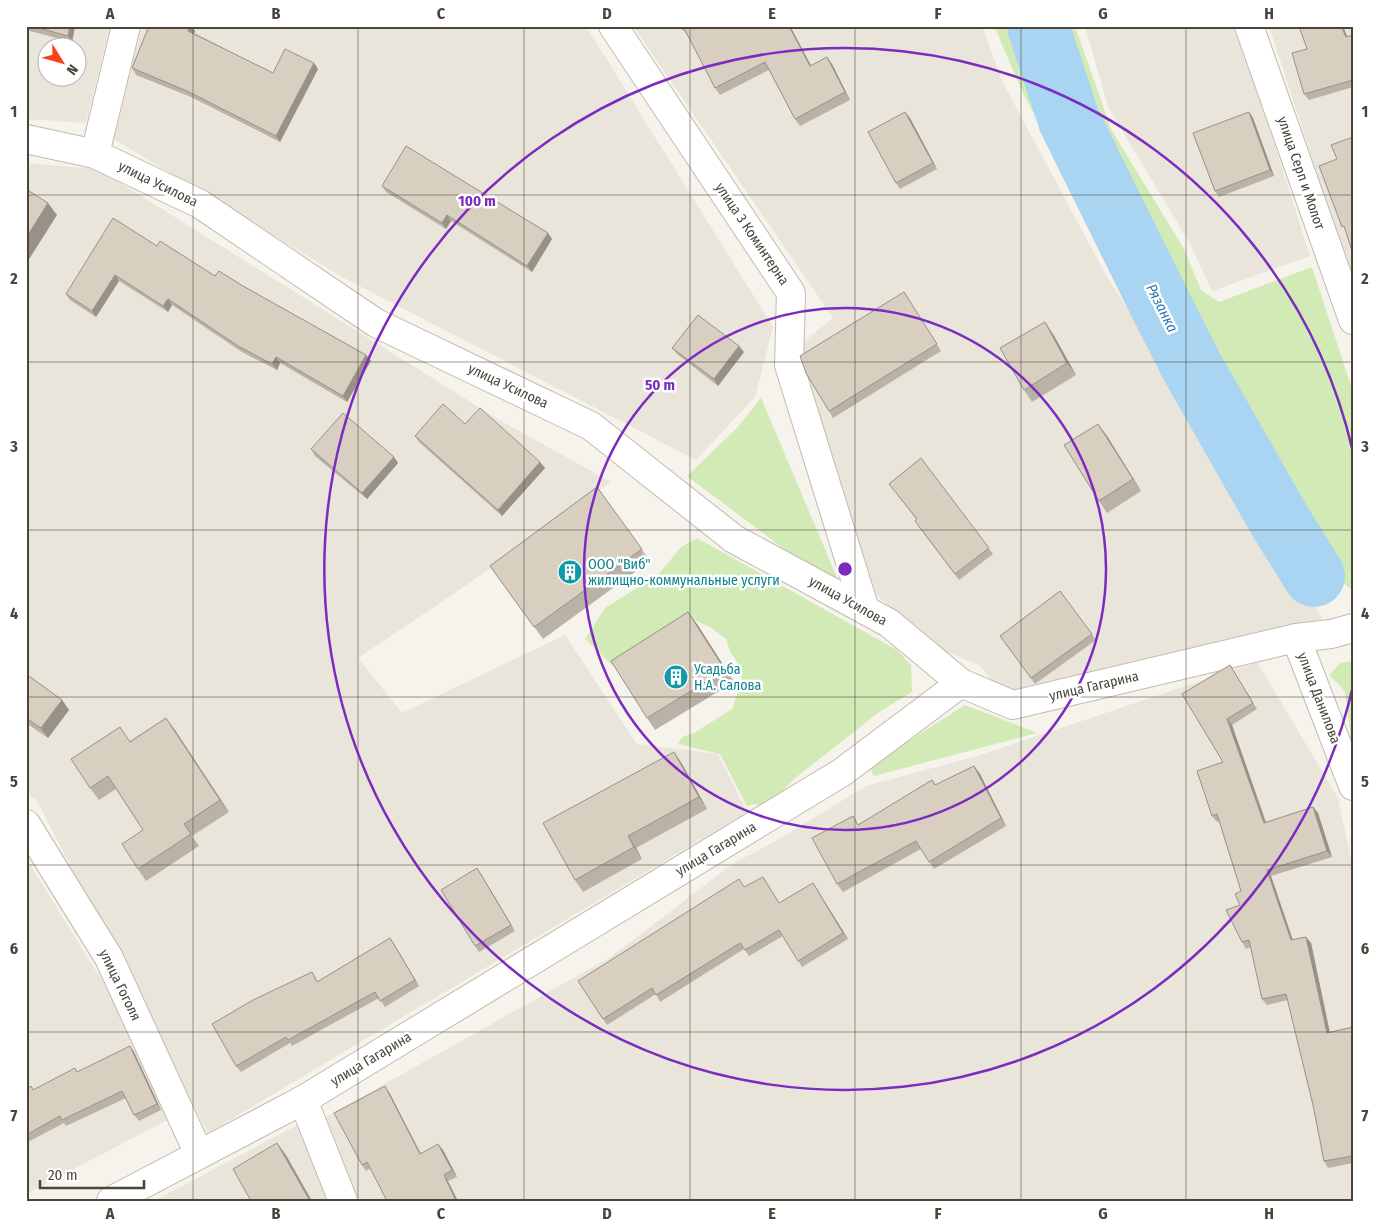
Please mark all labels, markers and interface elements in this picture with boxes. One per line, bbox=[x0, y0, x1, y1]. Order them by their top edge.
text: A bbox=[105, 4, 115, 23]
text: B bbox=[272, 4, 281, 23]
text: C bbox=[437, 4, 446, 23]
text: D bbox=[602, 4, 612, 23]
text: E bbox=[768, 4, 776, 23]
text: F bbox=[934, 4, 942, 23]
text: G bbox=[1098, 4, 1108, 23]
text: H bbox=[1264, 4, 1274, 23]
north arrow bbox=[38, 38, 88, 88]
text: N bbox=[63, 61, 81, 78]
text: 1 bbox=[11, 102, 17, 121]
text: 1 bbox=[1362, 102, 1368, 121]
street label: улица Серп и Молот bbox=[1274, 114, 1328, 232]
street label: улица Усилова bbox=[115, 157, 201, 211]
street label: улица 3 Коминтерна bbox=[711, 179, 793, 289]
text: 100 m bbox=[458, 192, 496, 210]
text: 2 bbox=[9, 269, 18, 288]
text: 2 bbox=[1360, 269, 1369, 288]
water label: Рязанка bbox=[1142, 281, 1182, 335]
street label: улица Усилова bbox=[465, 360, 551, 412]
text: 50 m bbox=[645, 376, 675, 394]
text: 3 bbox=[9, 437, 18, 456]
text: 3 bbox=[1360, 437, 1369, 456]
place label: ООО "Виб" жилищно-коммунальные услуги bbox=[588, 556, 780, 589]
building icon: ООО "Виб" жилищно-коммунальные услуги bbox=[557, 559, 583, 585]
centre of rings bbox=[836, 560, 854, 578]
street label: улица Усилова bbox=[806, 573, 890, 629]
text: 4 bbox=[10, 604, 18, 623]
text: 4 bbox=[1361, 604, 1369, 623]
street label: улица Данилова bbox=[1294, 650, 1344, 746]
place label: Усадьба Н.А. Салова bbox=[693, 661, 761, 694]
building icon: Усадьба Н.А. Салова bbox=[663, 664, 689, 690]
street label: улица Гагарина bbox=[1048, 667, 1141, 705]
text: 5 bbox=[10, 772, 18, 791]
text: 5 bbox=[1361, 772, 1369, 791]
street label: улица Гагарина bbox=[672, 818, 760, 880]
text: 6 bbox=[10, 939, 18, 958]
text: 6 bbox=[1361, 939, 1369, 958]
street label: улица Гоголя bbox=[95, 947, 145, 1023]
street label: улица Гагарина bbox=[327, 1028, 415, 1090]
text: 7 bbox=[11, 1106, 18, 1125]
text: 7 bbox=[1362, 1106, 1369, 1125]
scale bar bbox=[40, 1157, 144, 1189]
text: 20 m bbox=[48, 1166, 78, 1184]
text: A bbox=[105, 1204, 115, 1223]
text: B bbox=[272, 1204, 281, 1223]
text: C bbox=[437, 1204, 446, 1223]
text: D bbox=[602, 1204, 612, 1223]
text: E bbox=[768, 1204, 776, 1223]
text: F bbox=[934, 1204, 942, 1223]
text: G bbox=[1098, 1204, 1108, 1223]
text: H bbox=[1264, 1204, 1274, 1223]

